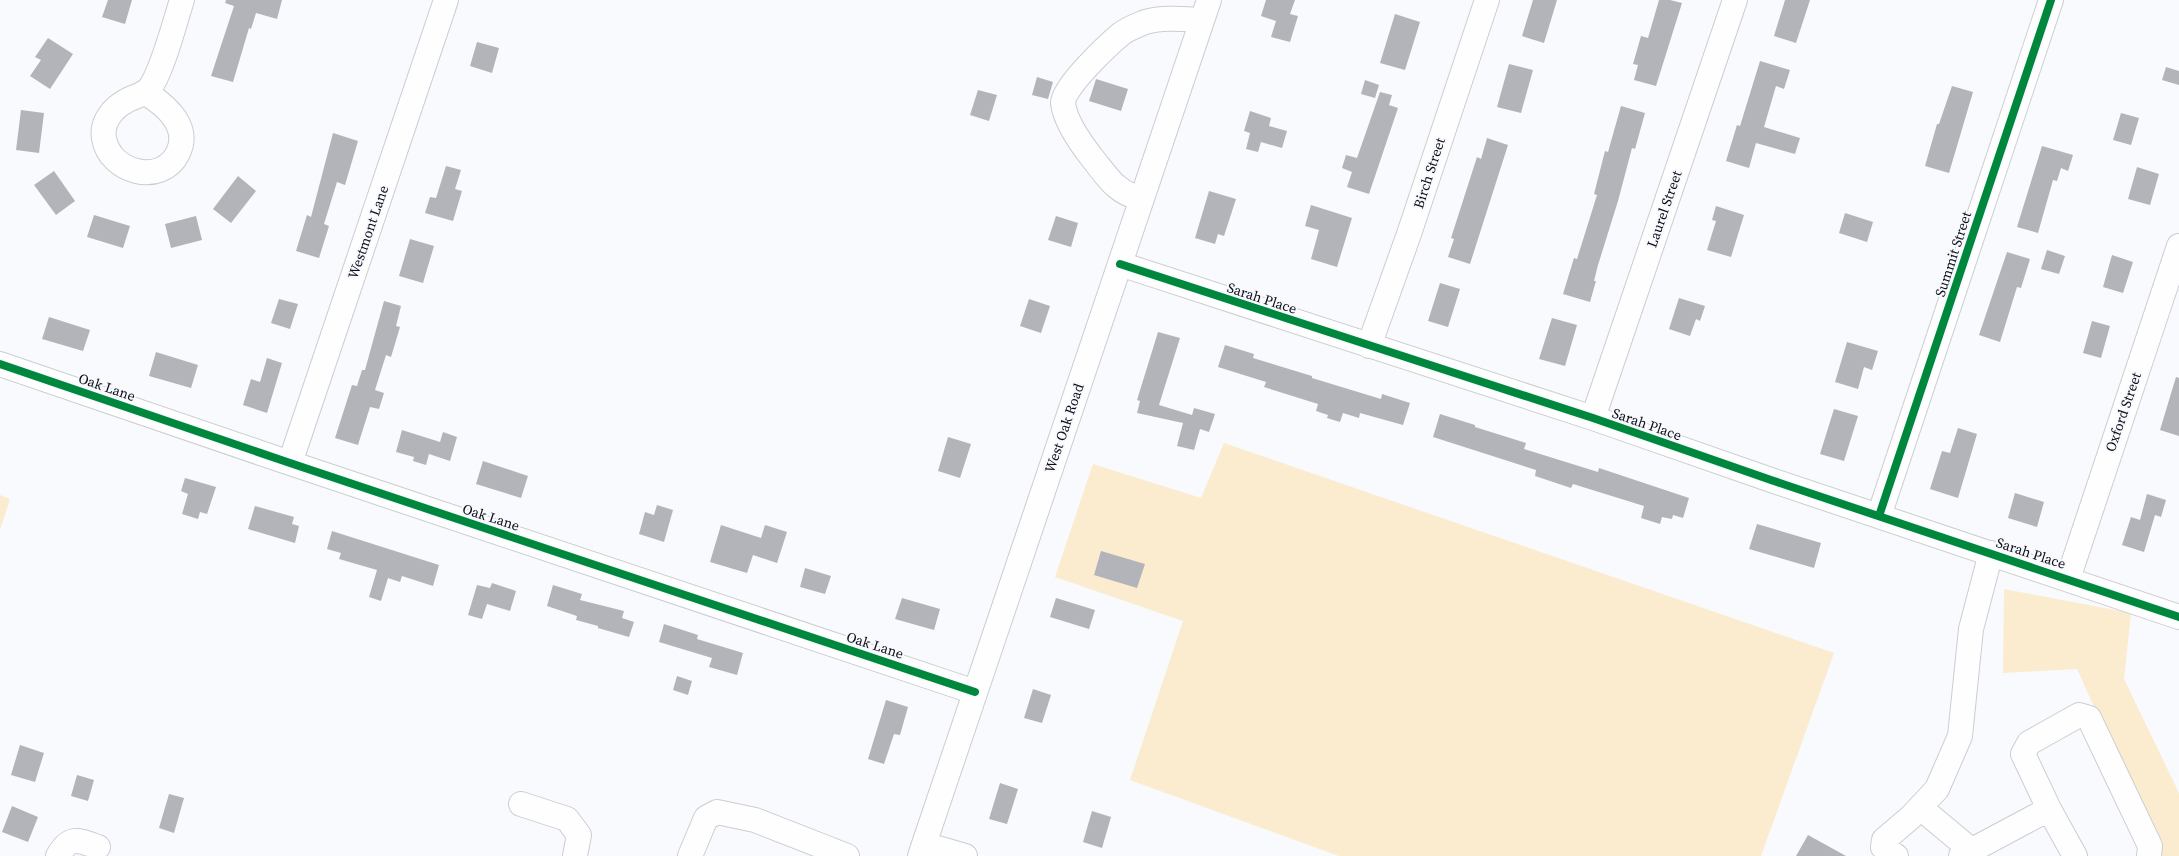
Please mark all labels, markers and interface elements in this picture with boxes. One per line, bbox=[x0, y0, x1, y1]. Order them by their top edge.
street label: Birch Street bbox=[1408, 135, 1450, 211]
street label: Laurel Street bbox=[1642, 167, 1687, 250]
street label: Westmont Lane bbox=[343, 183, 393, 281]
street label: Summit Street bbox=[1930, 208, 1976, 299]
street label: Sarah Place bbox=[1225, 277, 1299, 319]
street label: Oak Lane bbox=[76, 368, 138, 406]
street label: Oxford Street bbox=[2100, 369, 2146, 454]
street label: West Oak Road bbox=[1039, 381, 1089, 475]
street label: Sarah Place bbox=[1610, 403, 1684, 445]
street label: Oak Lane bbox=[460, 498, 522, 536]
street label: Sarah Place bbox=[1994, 532, 2068, 574]
street label: Oak Lane bbox=[844, 626, 906, 664]

